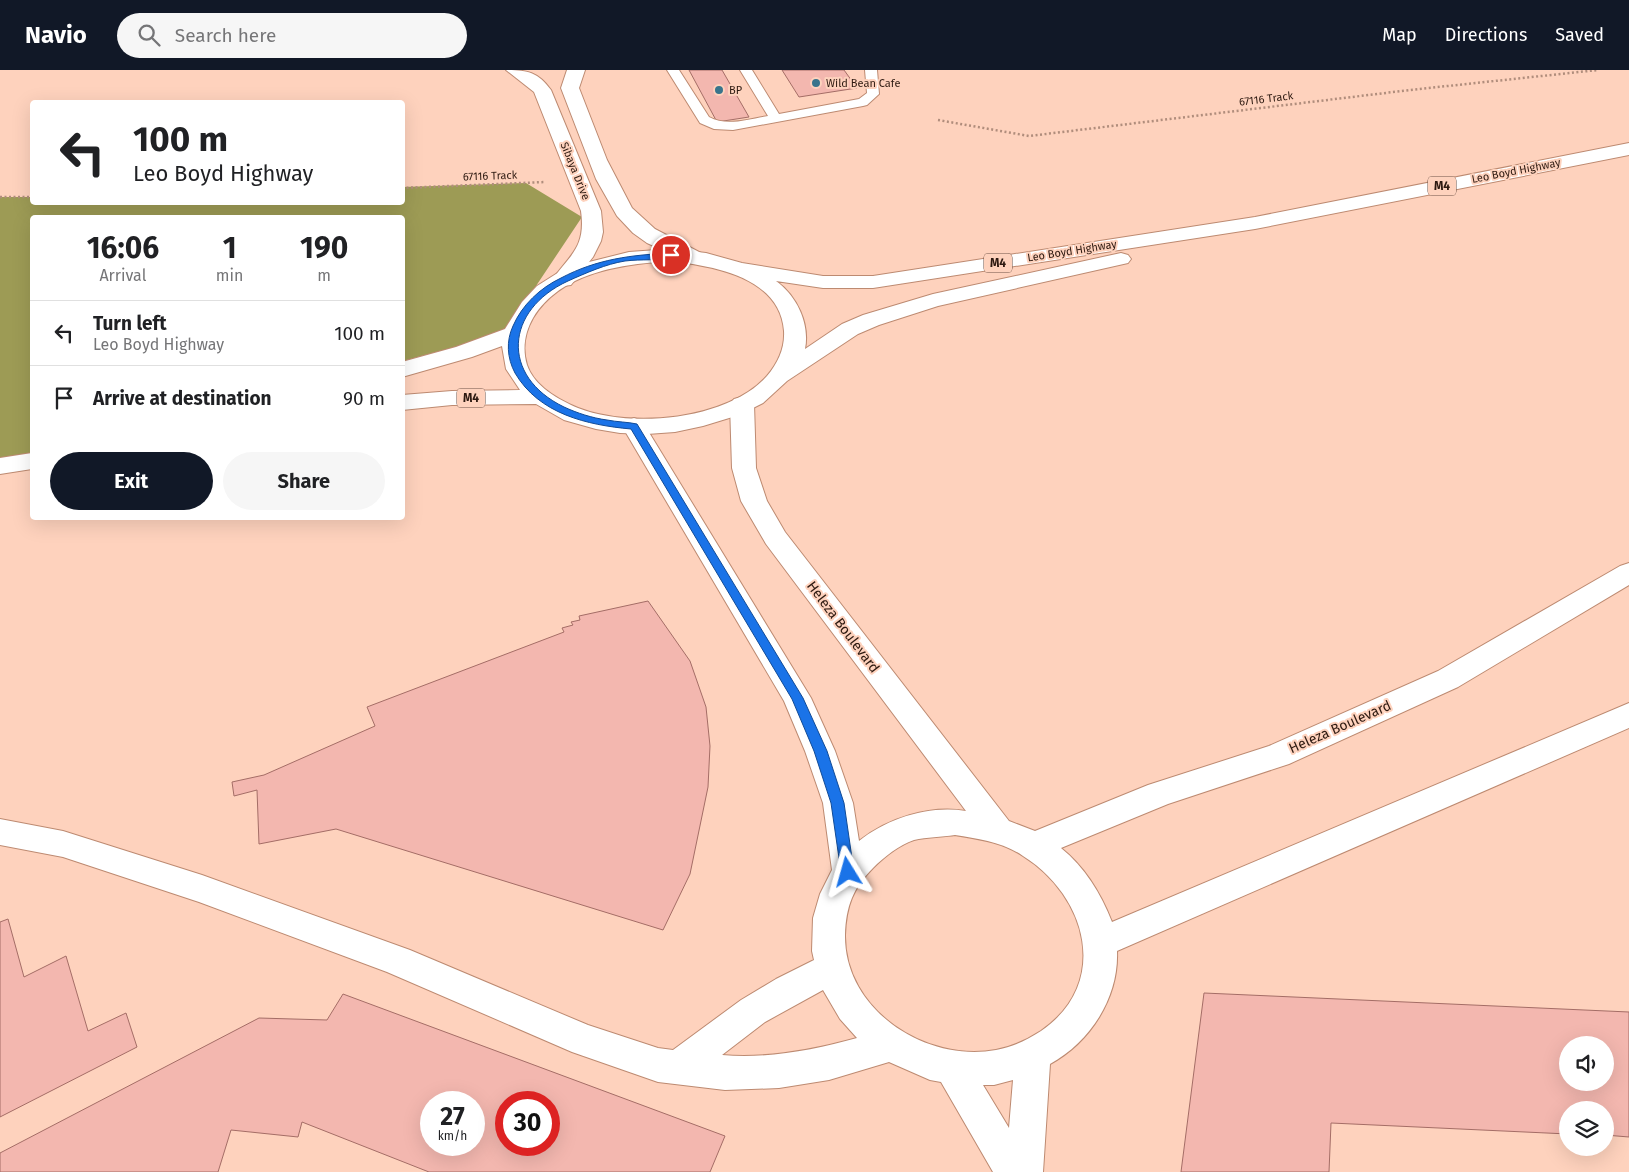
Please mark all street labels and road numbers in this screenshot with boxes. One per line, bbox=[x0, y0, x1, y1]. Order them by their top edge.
street label: 67116 Track bbox=[1238, 89, 1294, 109]
street label: Sibaya Drive bbox=[557, 140, 593, 202]
street label: Leo Boyd Highway bbox=[1470, 156, 1562, 186]
street label: 67116 Track bbox=[463, 169, 518, 183]
road number: M4 bbox=[1428, 176, 1456, 195]
street label: Leo Boyd Highway bbox=[1026, 237, 1118, 264]
road number: M4 bbox=[984, 254, 1012, 272]
road number: M4 bbox=[457, 388, 485, 408]
street label: Heleza Boulevard bbox=[803, 578, 883, 676]
street label: Heleza Boulevard bbox=[1286, 697, 1394, 757]

